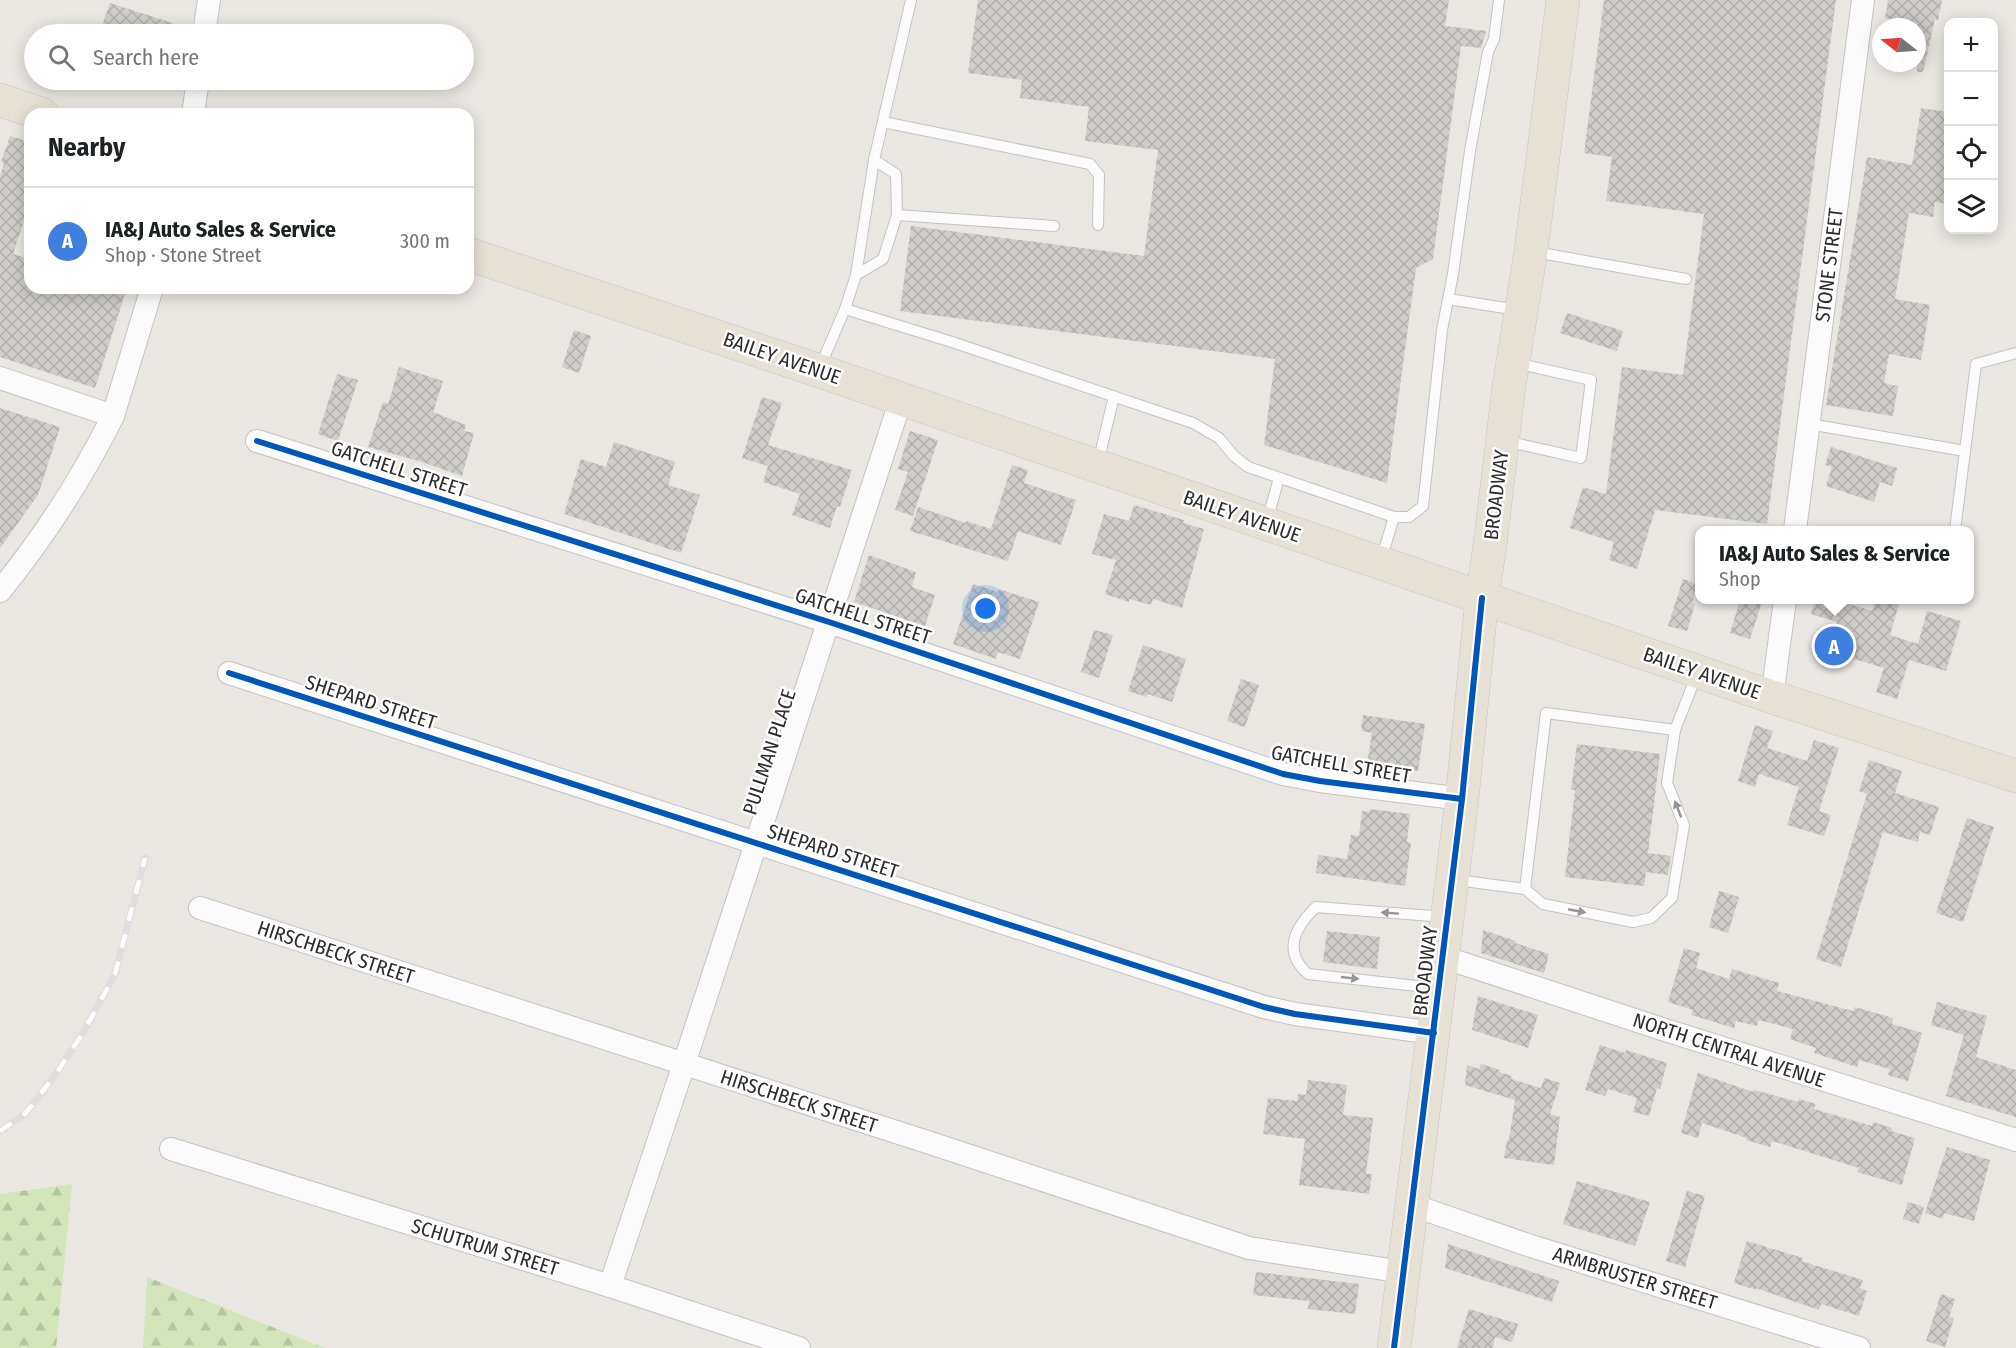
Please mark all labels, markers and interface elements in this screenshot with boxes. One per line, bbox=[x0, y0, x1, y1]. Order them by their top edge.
north arrow bbox=[1872, 18, 1926, 72]
map controls bbox=[1944, 18, 1998, 234]
button: + bbox=[1944, 18, 1998, 72]
search box bbox=[24, 24, 474, 90]
icon: search bbox=[45, 41, 78, 74]
text: Search here bbox=[93, 44, 199, 71]
button: − bbox=[1944, 72, 1998, 126]
button: locate bbox=[1944, 126, 1998, 180]
text: Nearby bbox=[48, 132, 125, 163]
button: layers bbox=[1944, 180, 1998, 234]
street label: STONE STREET bbox=[1810, 206, 1848, 323]
text: IA&J Auto Sales & Service bbox=[105, 216, 336, 243]
text: A bbox=[62, 229, 73, 253]
text: 300 m bbox=[400, 229, 450, 253]
text: Shop · Stone Street bbox=[105, 243, 261, 267]
street label: BAILEY AVENUE bbox=[720, 327, 844, 389]
street label: GATCHELL STREET bbox=[328, 436, 471, 502]
street label: BROADWAY bbox=[1479, 449, 1513, 541]
street label: BAILEY AVENUE bbox=[1180, 485, 1304, 547]
popup bbox=[1695, 526, 1974, 604]
text: IA&J Auto Sales & Service bbox=[1719, 540, 1950, 567]
text: Shop bbox=[1719, 567, 1761, 591]
street label: GATCHELL STREET bbox=[792, 583, 935, 649]
your location bbox=[971, 594, 1000, 623]
pin: A bbox=[1814, 624, 1854, 668]
street label: BAILEY AVENUE bbox=[1640, 642, 1764, 704]
street label: SHEPARD STREET bbox=[303, 670, 440, 735]
street label: PULLMAN PLACE bbox=[737, 686, 801, 818]
street label: GATCHELL STREET bbox=[1269, 740, 1413, 788]
one-way arrow bbox=[1672, 800, 1682, 818]
street label: SHEPARD STREET bbox=[765, 819, 902, 884]
one-way arrow bbox=[1568, 907, 1587, 916]
one-way arrow bbox=[1380, 908, 1399, 917]
street label: HIRSCHBECK STREET bbox=[255, 915, 418, 989]
street label: BROADWAY bbox=[1408, 925, 1442, 1017]
one-way arrow bbox=[1340, 973, 1359, 983]
street label: NORTH CENTRAL AVENUE bbox=[1630, 1008, 1828, 1092]
street label: HIRSCHBECK STREET bbox=[718, 1064, 881, 1138]
street label: SCHUTRUM STREET bbox=[409, 1213, 562, 1281]
street label: ARMBRUSTER STREET bbox=[1550, 1242, 1721, 1315]

